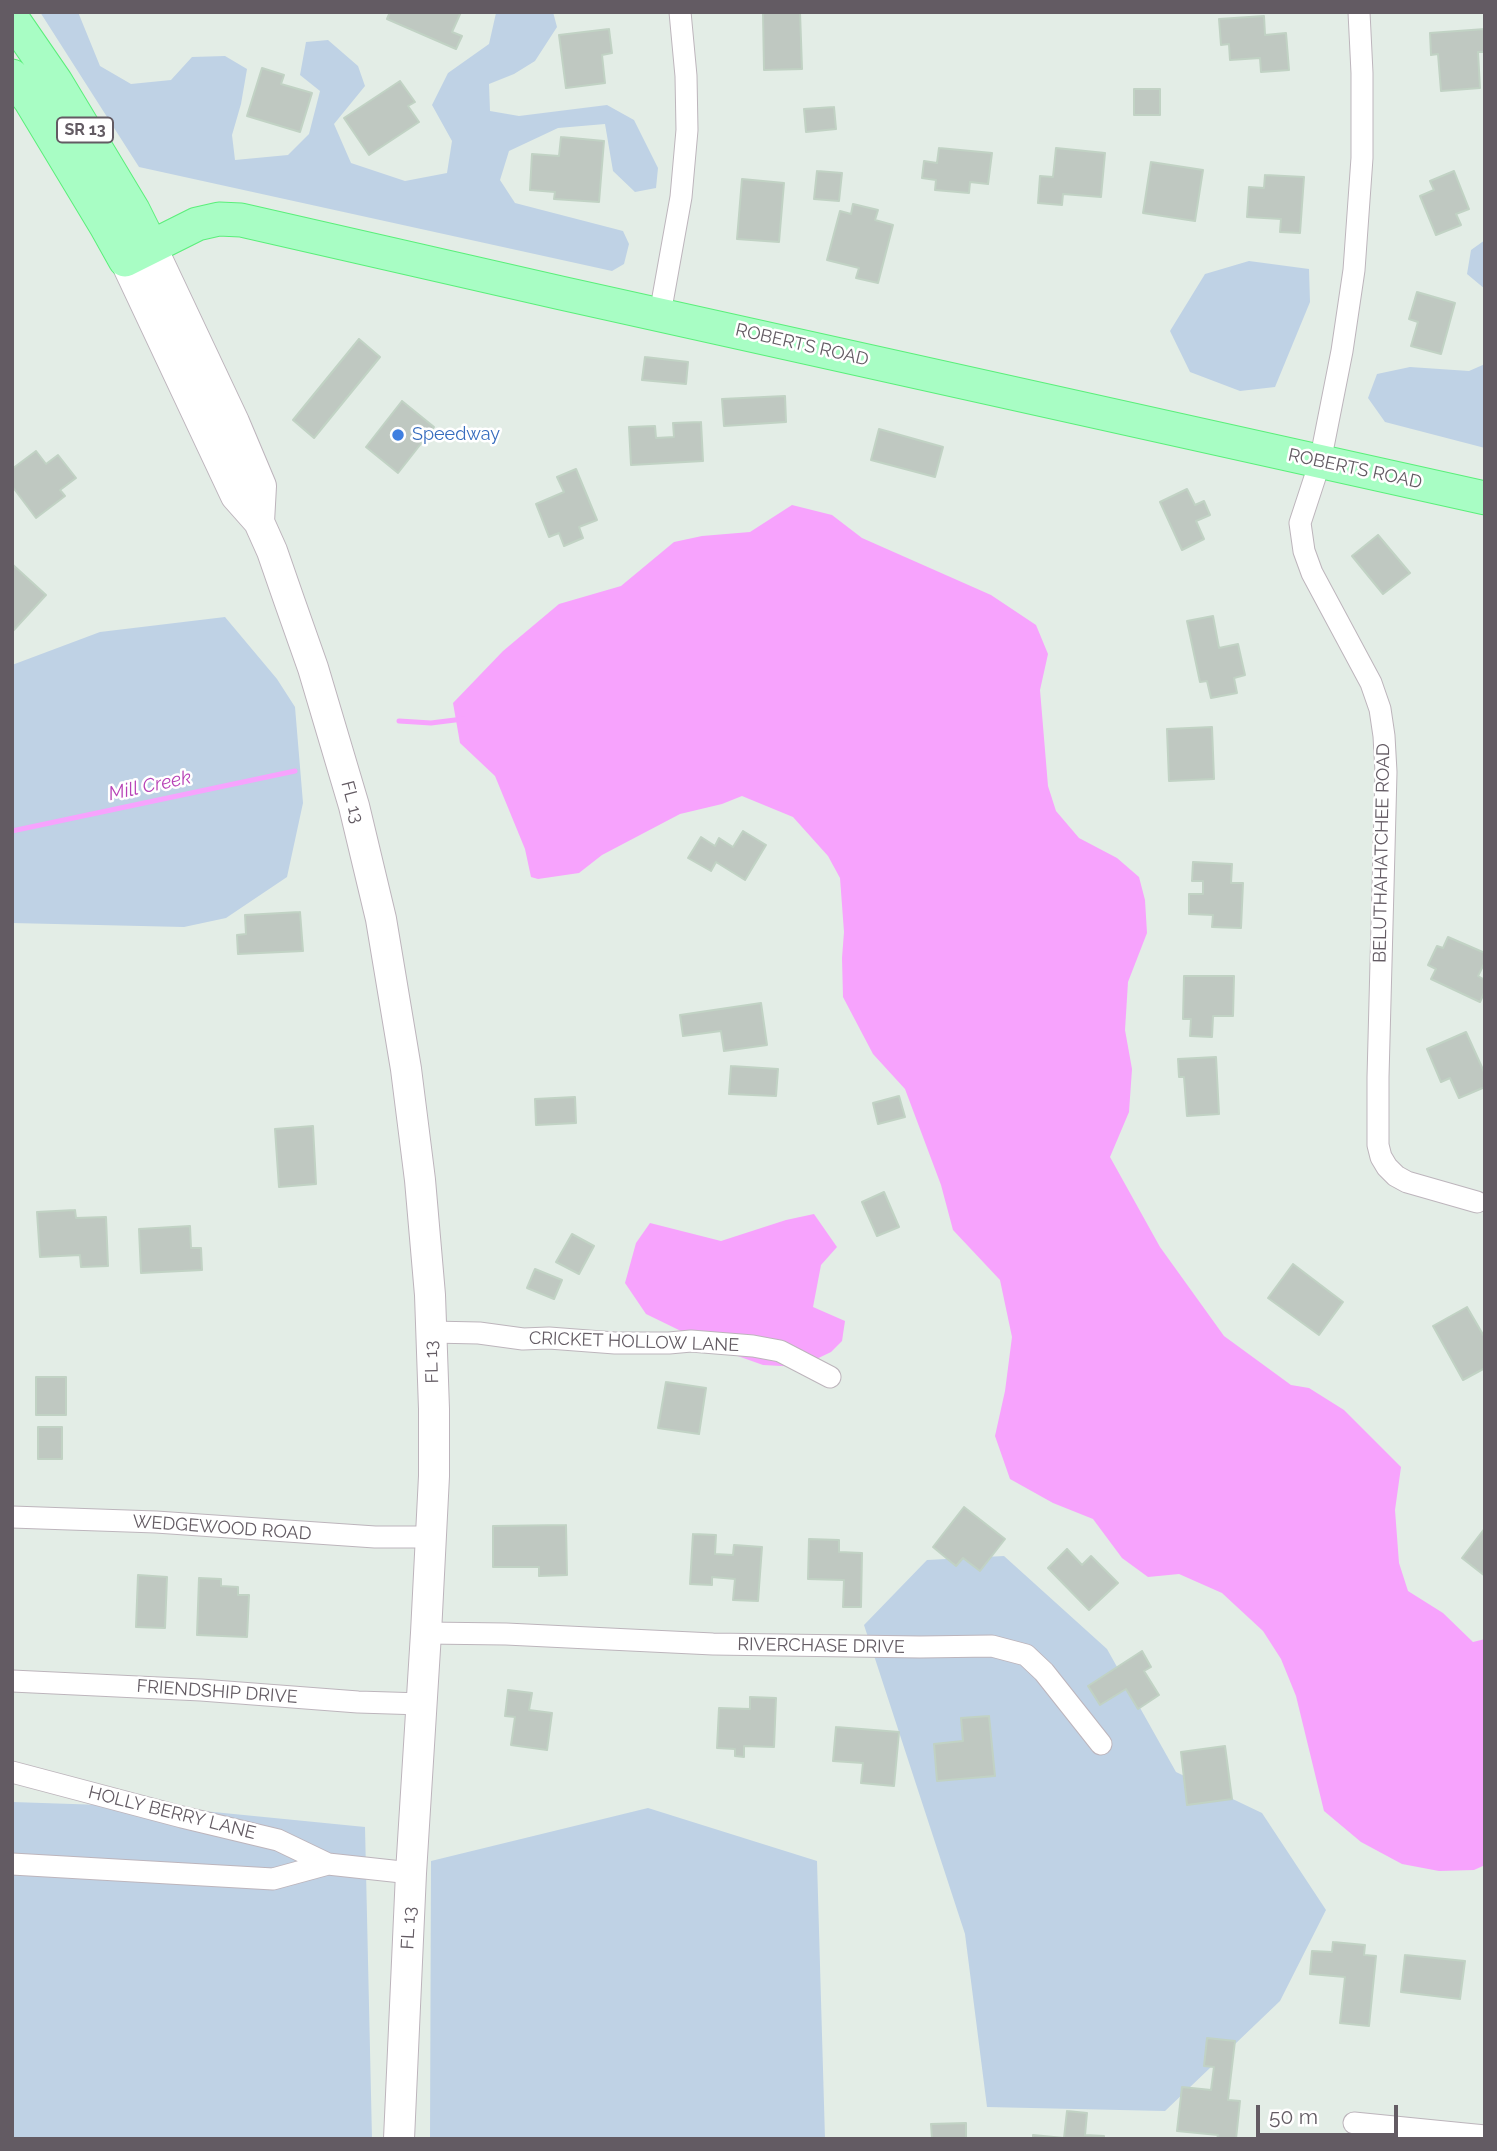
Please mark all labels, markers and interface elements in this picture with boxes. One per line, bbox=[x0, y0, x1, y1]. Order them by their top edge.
road number: SR 13 bbox=[57, 118, 113, 142]
street label: ROBERTS ROAD bbox=[733, 319, 871, 371]
place label: Speedway bbox=[412, 424, 500, 446]
marker: Speedway bbox=[390, 427, 406, 443]
street label: ROBERTS ROAD bbox=[1286, 444, 1424, 494]
street label: BELUTHAHATCHEE ROAD bbox=[1369, 743, 1395, 963]
water label: Mill Creek bbox=[107, 766, 193, 806]
street label: FL 13 bbox=[336, 778, 368, 826]
street label: CRICKET HOLLOW LANE bbox=[529, 1328, 739, 1356]
street label: FL 13 bbox=[420, 1340, 444, 1384]
street label: WEDGEWOOD ROAD bbox=[132, 1511, 312, 1545]
street label: RIVERCHASE DRIVE bbox=[737, 1634, 905, 1658]
street label: FRIENDSHIP DRIVE bbox=[136, 1676, 298, 1708]
street label: HOLLY BERRY LANE bbox=[86, 1782, 258, 1844]
street label: FL 13 bbox=[397, 1906, 421, 1950]
scale bar bbox=[1259, 2092, 1401, 2136]
text: 50 m bbox=[1269, 2104, 1318, 2129]

